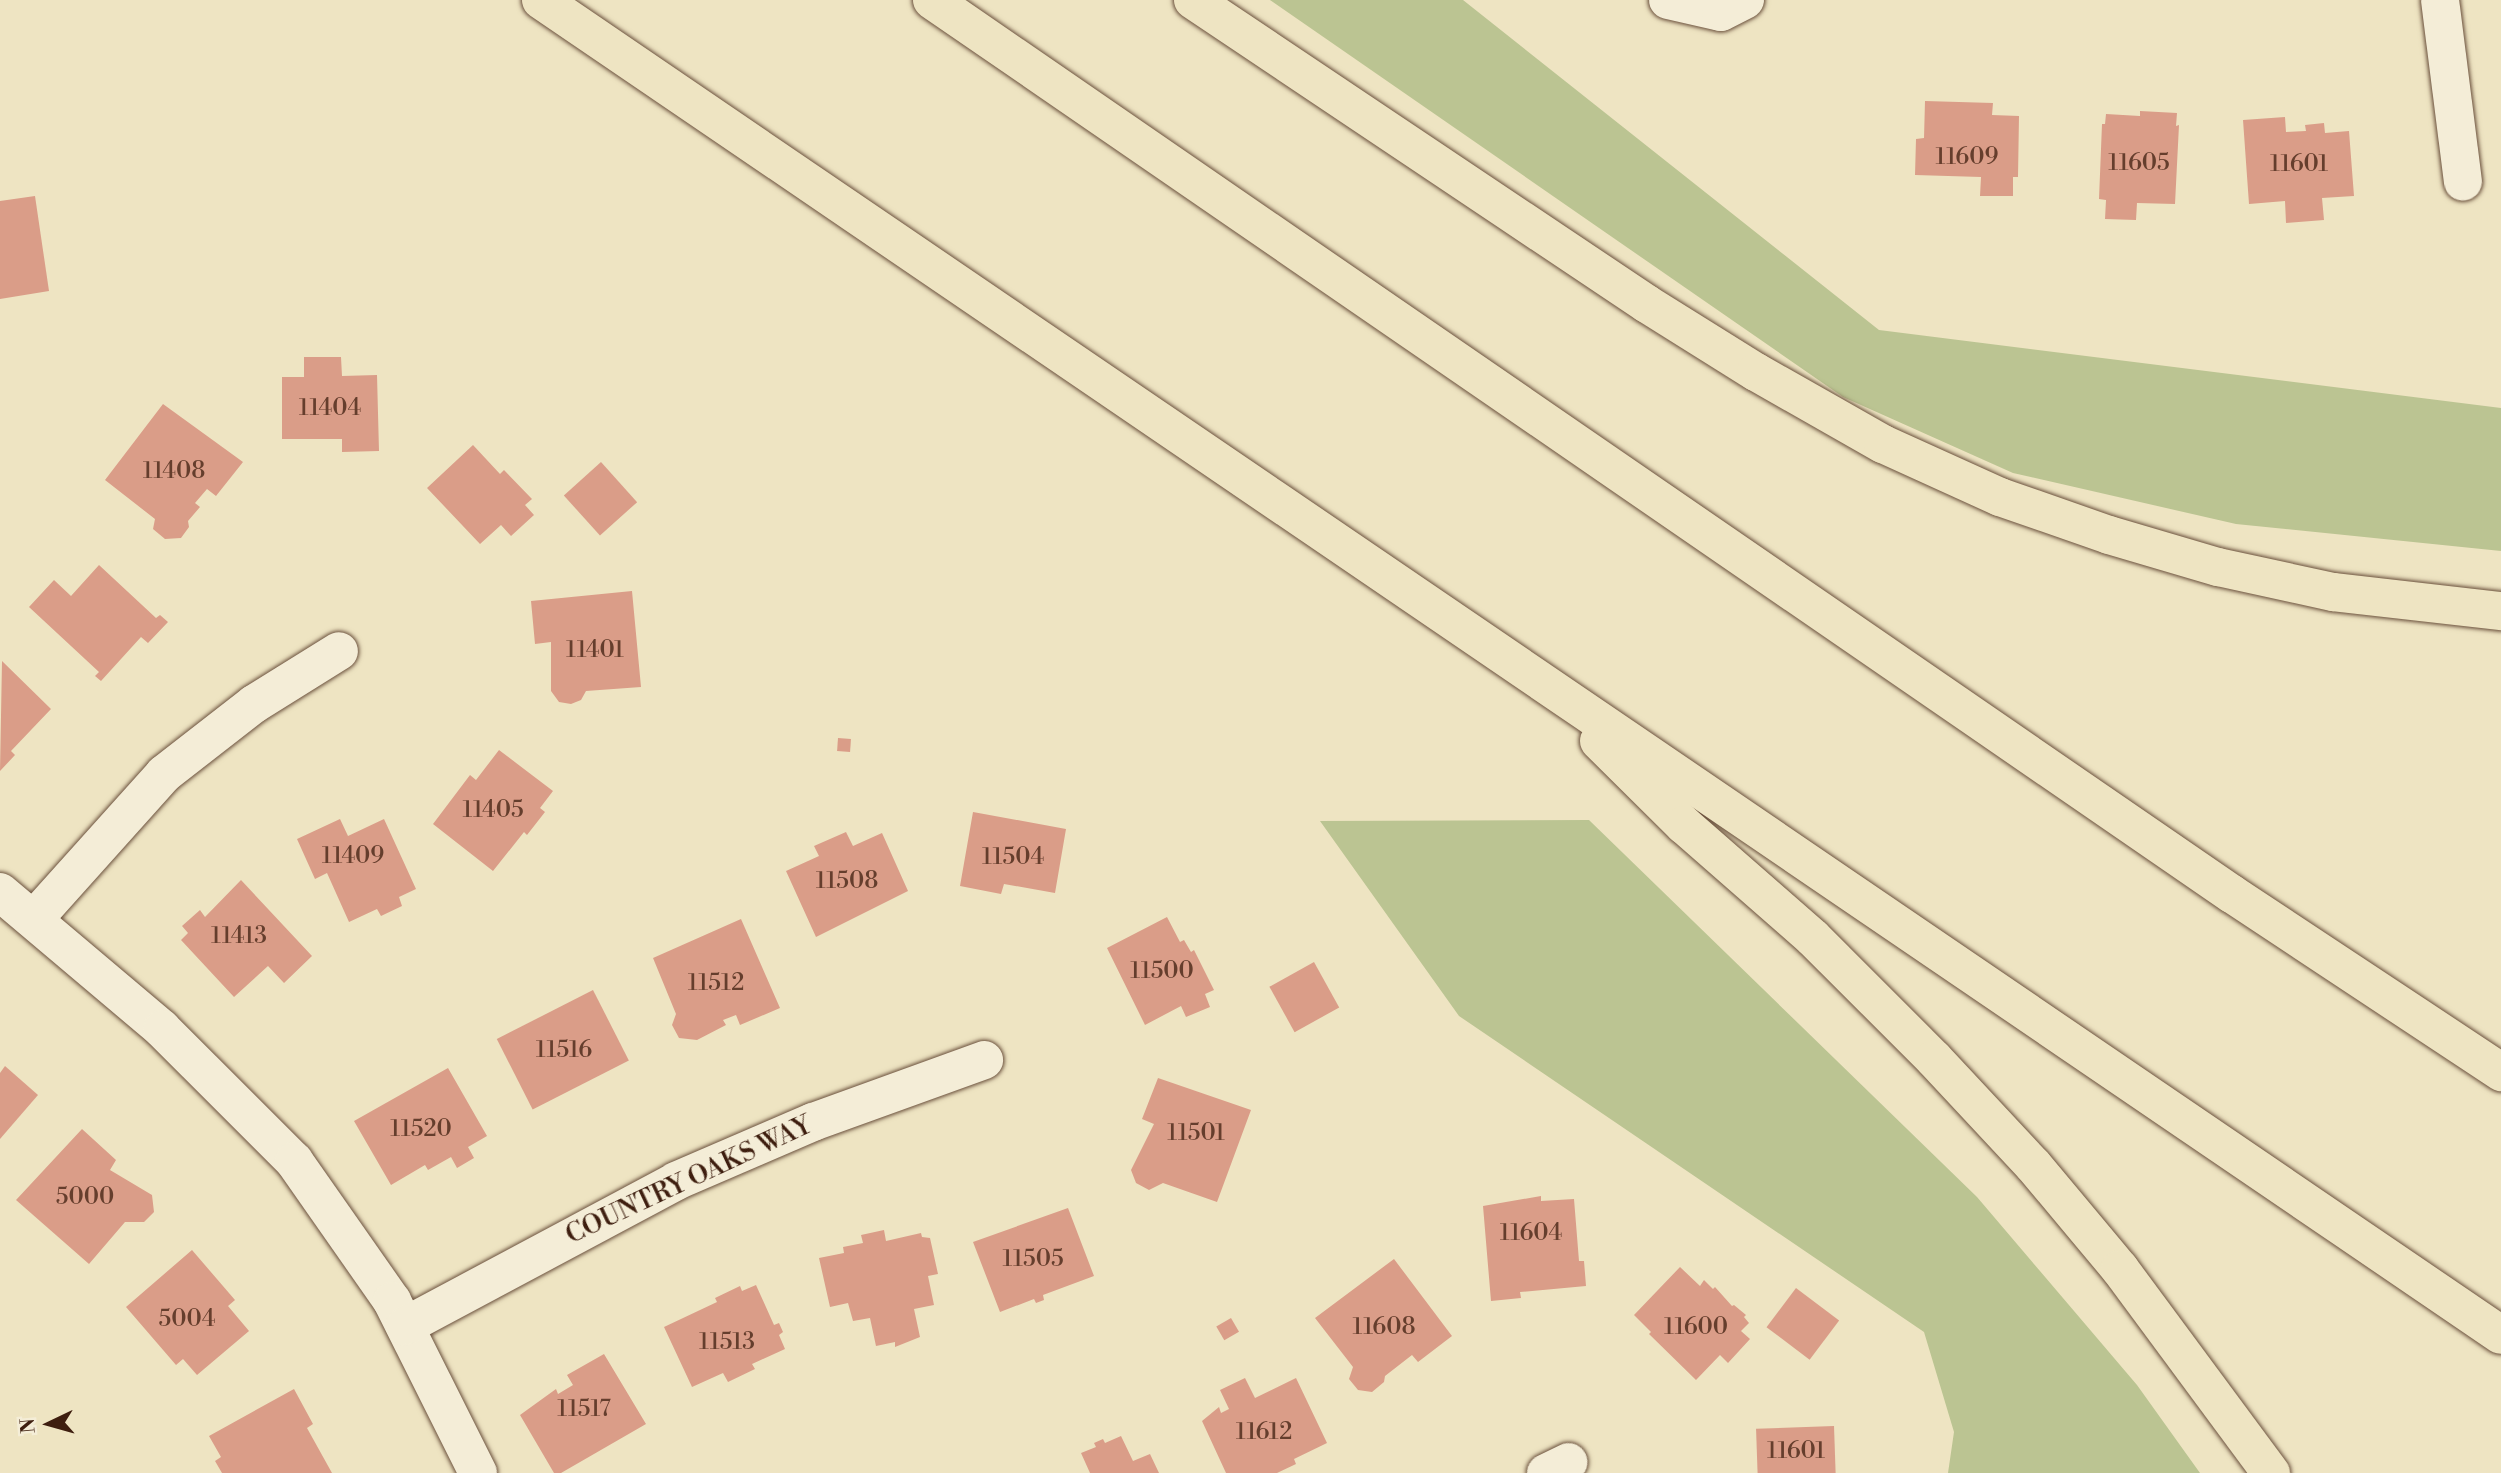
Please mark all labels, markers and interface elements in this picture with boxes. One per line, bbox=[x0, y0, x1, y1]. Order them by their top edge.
house number: 11609 bbox=[1936, 143, 1998, 171]
house number: 11605 bbox=[2108, 149, 2170, 177]
house number: 11601 bbox=[2270, 150, 2328, 178]
house number: 11404 bbox=[299, 394, 361, 422]
house number: 11408 bbox=[143, 457, 205, 485]
house number: 11401 bbox=[566, 636, 624, 664]
house number: 11405 bbox=[462, 796, 524, 824]
house number: 11409 bbox=[322, 842, 384, 870]
house number: 11504 bbox=[982, 843, 1044, 871]
house number: 11508 bbox=[816, 867, 878, 895]
house number: 11413 bbox=[211, 922, 267, 950]
house number: 11500 bbox=[1130, 957, 1194, 985]
house number: 11512 bbox=[688, 969, 744, 997]
house number: 11516 bbox=[536, 1036, 592, 1064]
street label: COUNTRY OAKS WAY bbox=[561, 1110, 817, 1252]
house number: 11520 bbox=[390, 1115, 452, 1143]
house number: 11501 bbox=[1167, 1119, 1225, 1147]
house number: 5000 bbox=[56, 1183, 114, 1211]
house number: 11604 bbox=[1500, 1219, 1562, 1247]
house number: 11505 bbox=[1002, 1245, 1064, 1273]
house number: 5004 bbox=[159, 1305, 215, 1333]
house number: 11608 bbox=[1352, 1313, 1416, 1341]
house number: 11600 bbox=[1664, 1313, 1728, 1341]
house number: 11513 bbox=[699, 1328, 755, 1356]
north arrow bbox=[14, 1389, 84, 1459]
house number: 11517 bbox=[557, 1395, 611, 1423]
text: N bbox=[15, 1417, 41, 1434]
house number: 11612 bbox=[1236, 1418, 1292, 1446]
house number: 11601 bbox=[1767, 1437, 1825, 1465]

